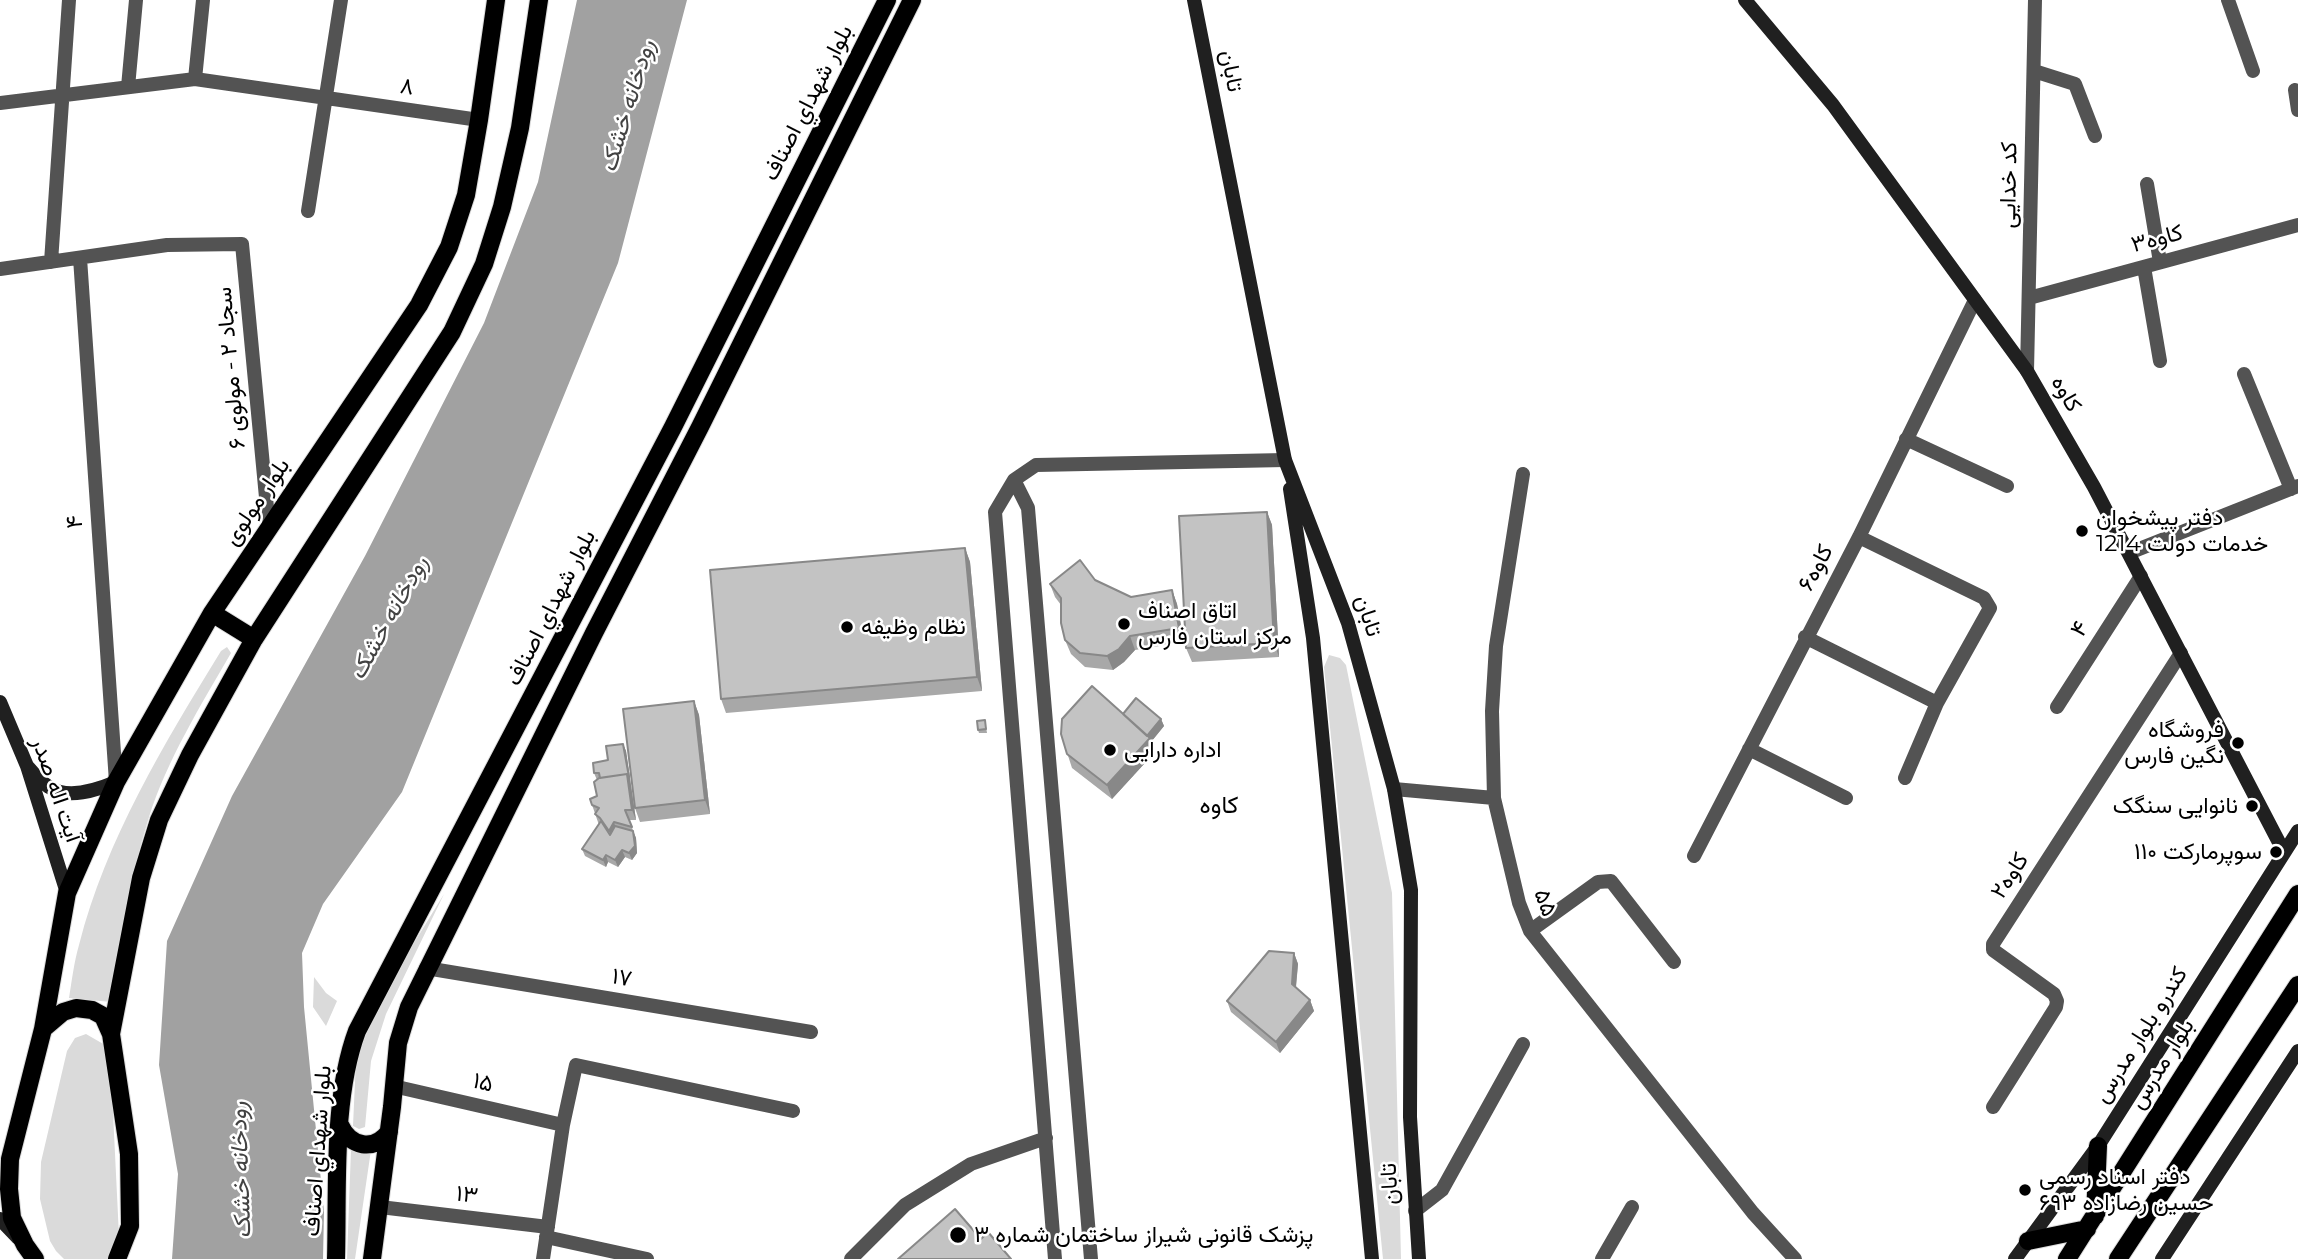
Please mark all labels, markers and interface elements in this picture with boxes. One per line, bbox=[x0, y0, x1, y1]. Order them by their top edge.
street label: بلوار شهداي اصناف bbox=[757, 20, 859, 186]
water label: رودخانه خشک bbox=[594, 36, 662, 176]
street label: تابان bbox=[1213, 48, 1249, 94]
street label: ۸ bbox=[398, 72, 416, 102]
street label: کد خدایی bbox=[1994, 141, 2024, 229]
street label: کاوه۳ bbox=[2128, 219, 2186, 259]
street label: سجاد ۲ - مولوی ۶ bbox=[210, 286, 252, 450]
street label: کاوه bbox=[2045, 371, 2087, 417]
street label: بلوار مولوی bbox=[218, 453, 296, 551]
place label: دفتر پیشخوان خدمات دولت 1214 bbox=[2096, 504, 2268, 558]
street label: ۴ bbox=[61, 514, 89, 530]
marker: دفتر پیشخوان خدمات دولت 1214 bbox=[2074, 523, 2090, 539]
street label: بلوار شهداي اصناف bbox=[500, 525, 602, 691]
street label: کاوه۶ bbox=[1792, 540, 1840, 596]
water label: رودخانه خشک bbox=[343, 551, 435, 685]
street label: تابان bbox=[1348, 592, 1388, 640]
place label: اتاق اصناف مرکز استان فارس bbox=[1138, 597, 1292, 651]
place label: نظام وظیفه bbox=[861, 613, 966, 641]
marker: اتاق اصناف مرکز استان فارس bbox=[1116, 616, 1132, 632]
street label: ۴ bbox=[2065, 616, 2095, 642]
marker: نظام وظیفه bbox=[839, 619, 855, 635]
place label: فروشگاه نگین فارس bbox=[2124, 716, 2224, 770]
street label: آیت اله صدر bbox=[25, 734, 87, 846]
marker: فروشگاه نگین فارس bbox=[2230, 735, 2246, 751]
place label: اداره دارایی bbox=[1124, 736, 1222, 764]
marker: اداره دارایی bbox=[1102, 742, 1118, 758]
district label: کاوه bbox=[1200, 792, 1238, 820]
place label: نانوایی سنگک bbox=[2113, 792, 2238, 820]
marker: نانوایی سنگک bbox=[2244, 798, 2260, 814]
place label: سوپرمارکت ۱۱۰ bbox=[2134, 838, 2262, 866]
marker: سوپرمارکت ۱۱۰ bbox=[2268, 844, 2284, 860]
street label: کاوه۲ bbox=[1985, 848, 2035, 904]
street label: ۵۵ bbox=[1527, 886, 1563, 920]
street label: کندرو بلوار مدرس bbox=[2088, 962, 2194, 1108]
street label: ۱۷ bbox=[610, 963, 634, 993]
street label: بلوار مدرس bbox=[2123, 1014, 2201, 1114]
street label: بلوار شهداي اصناف bbox=[298, 1065, 338, 1237]
street label: ۱۵ bbox=[470, 1067, 496, 1099]
water label: رودخانه خشک bbox=[224, 1101, 258, 1239]
street label: تابان bbox=[1375, 1162, 1405, 1206]
place label: دفتر اسناد رسمی ۶۹۳ حسین رضازاده bbox=[2039, 1163, 2214, 1217]
street label: ۱۳ bbox=[455, 1180, 479, 1210]
marker: دفتر اسناد رسمی ۶۹۳ حسین رضازاده bbox=[2017, 1182, 2033, 1198]
place label: پزشک قانونی شیراز ساختمان شماره ٣ bbox=[974, 1221, 1313, 1249]
marker: پزشک قانونی شیراز ساختمان شماره ٣ bbox=[948, 1225, 968, 1245]

